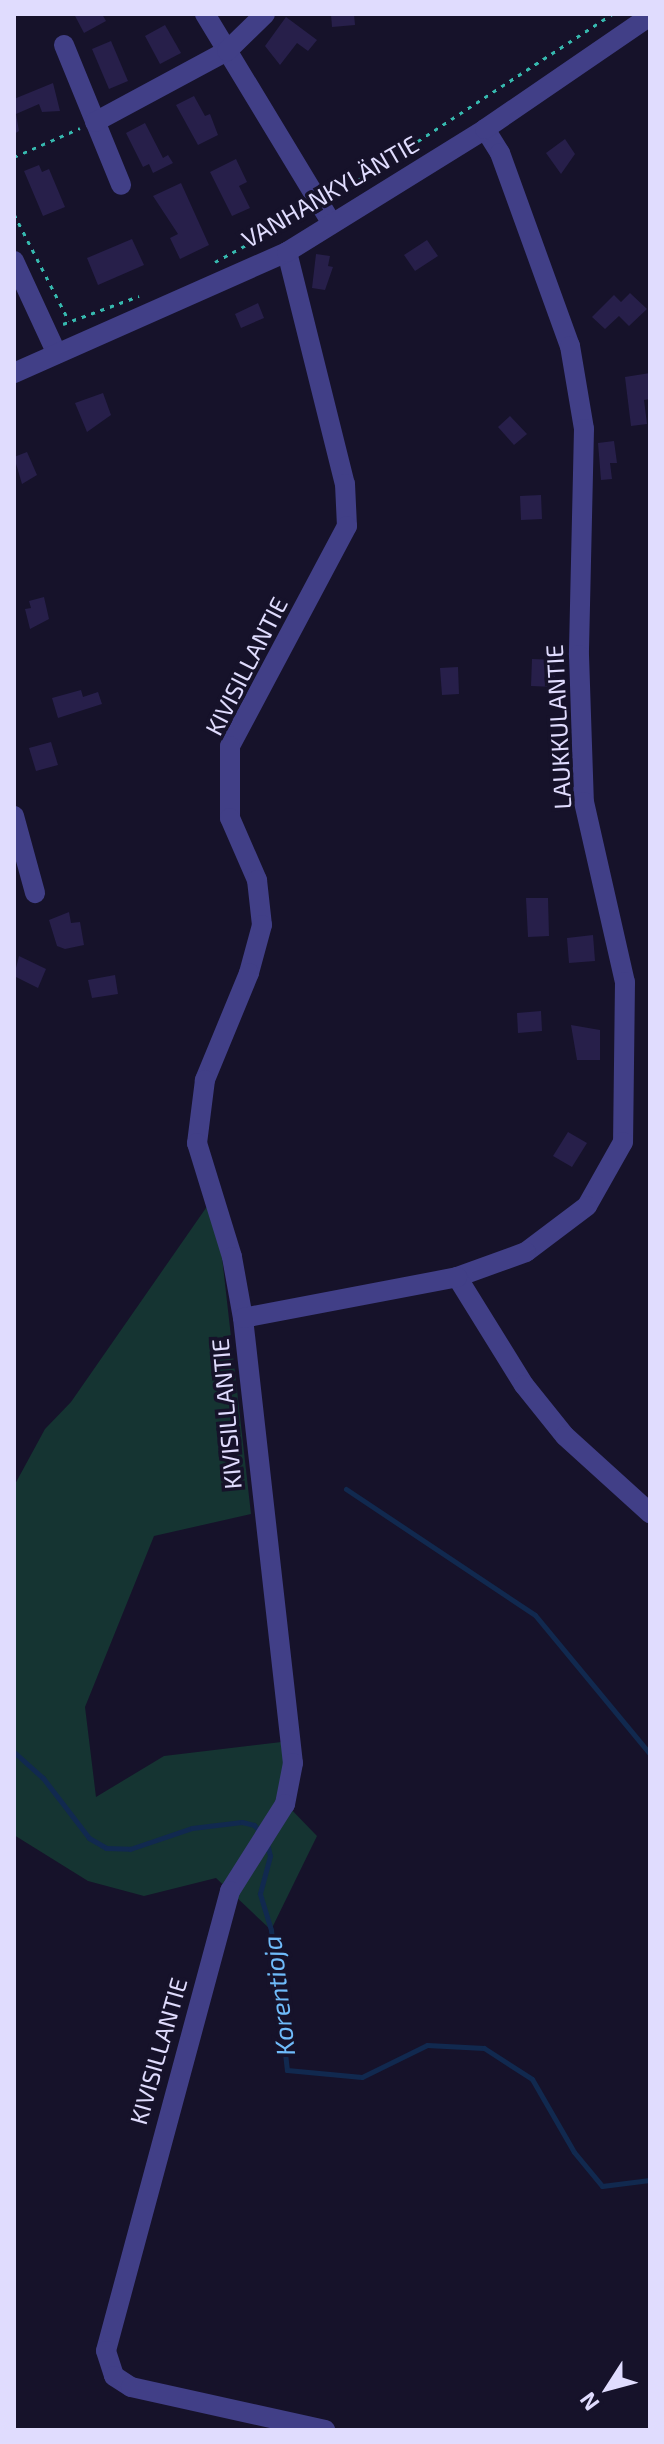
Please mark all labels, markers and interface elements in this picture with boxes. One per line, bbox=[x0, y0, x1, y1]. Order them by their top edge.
street label: VANHANKYLÄNTIE bbox=[237, 129, 423, 253]
street label: KIVISILLANTIE bbox=[199, 592, 293, 740]
street label: LAUKKULANTIE bbox=[539, 644, 577, 810]
street label: KIVISILLANTIE bbox=[205, 1337, 247, 1491]
water label: Korentioja bbox=[255, 1934, 301, 2058]
street label: KIVISILLANTIE bbox=[123, 1974, 193, 2128]
north arrow bbox=[568, 2348, 648, 2428]
text: N bbox=[573, 2388, 604, 2416]

